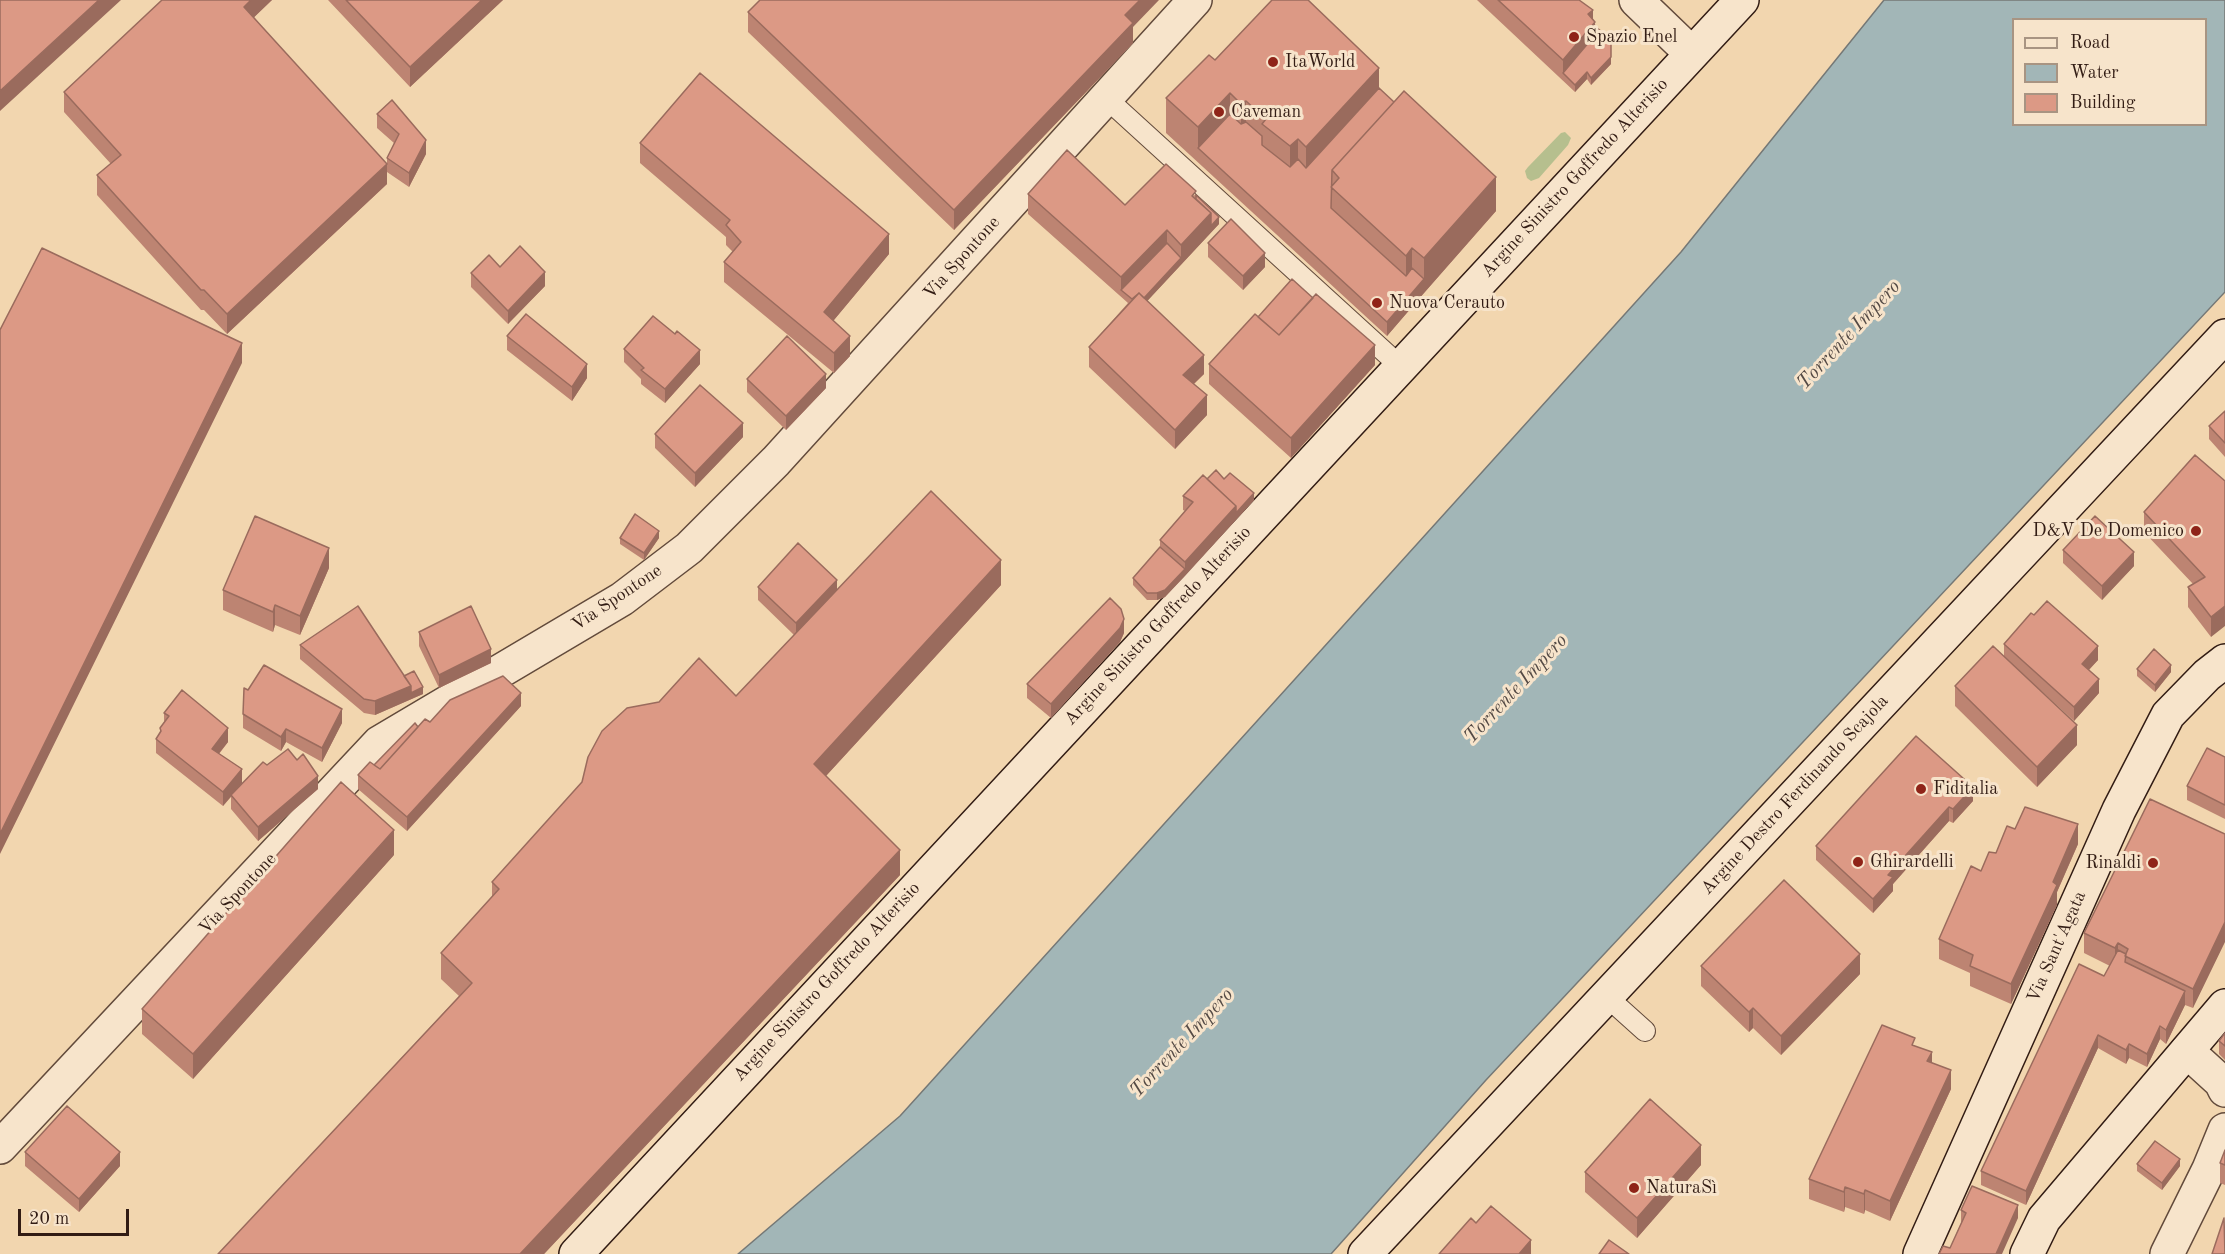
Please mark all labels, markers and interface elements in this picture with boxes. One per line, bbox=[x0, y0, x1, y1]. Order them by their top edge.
legend bbox=[2012, 18, 2207, 126]
place label: Spazio Enel bbox=[1586, 26, 1677, 48]
marker: Spazio Enel bbox=[1567, 30, 1581, 44]
text: Road bbox=[2070, 34, 2110, 52]
place label: ItaWorld bbox=[1285, 51, 1355, 73]
marker: ItaWorld bbox=[1266, 55, 1280, 69]
text: Water bbox=[2070, 64, 2119, 82]
street label: Argine Sinistro Goffredo Alterisio bbox=[1477, 74, 1673, 282]
text: Building bbox=[2070, 94, 2135, 112]
place label: Caveman bbox=[1231, 101, 1301, 123]
marker: Caveman bbox=[1212, 105, 1226, 119]
street label: Via Spontone bbox=[919, 212, 1005, 304]
water label: Torrente Impero bbox=[1792, 275, 1906, 395]
place label: Nuova Cerauto bbox=[1389, 292, 1505, 314]
marker: Nuova Cerauto bbox=[1370, 296, 1384, 310]
place label: D&V De Domenico bbox=[2033, 520, 2184, 542]
street label: Argine Sinistro Goffredo Alterisio bbox=[1060, 522, 1256, 730]
marker: D&V De Domenico bbox=[2189, 524, 2203, 538]
street label: Via Spontone bbox=[568, 560, 666, 636]
water label: Torrente Impero bbox=[1459, 629, 1573, 749]
street label: Argine Destro Ferdinando Scajola bbox=[1697, 691, 1893, 899]
place label: Fiditalia bbox=[1933, 778, 1998, 800]
marker: Fiditalia bbox=[1914, 782, 1928, 796]
street label: Via Spontone bbox=[195, 849, 281, 939]
place label: Ghirardelli bbox=[1870, 851, 1954, 873]
place label: Rinaldi bbox=[2086, 852, 2141, 874]
marker: Ghirardelli bbox=[1851, 855, 1865, 869]
marker: Rinaldi bbox=[2146, 856, 2160, 870]
street label: Argine Sinistro Goffredo Alterisio bbox=[729, 878, 925, 1086]
street label: Via Sant'Agata bbox=[2023, 888, 2091, 1006]
water label: Torrente Impero bbox=[1125, 983, 1239, 1103]
place label: NaturaSì bbox=[1646, 1177, 1717, 1199]
marker: NaturaSì bbox=[1627, 1181, 1641, 1195]
scale bar bbox=[21, 1197, 132, 1235]
text: 20 m bbox=[29, 1210, 69, 1228]

